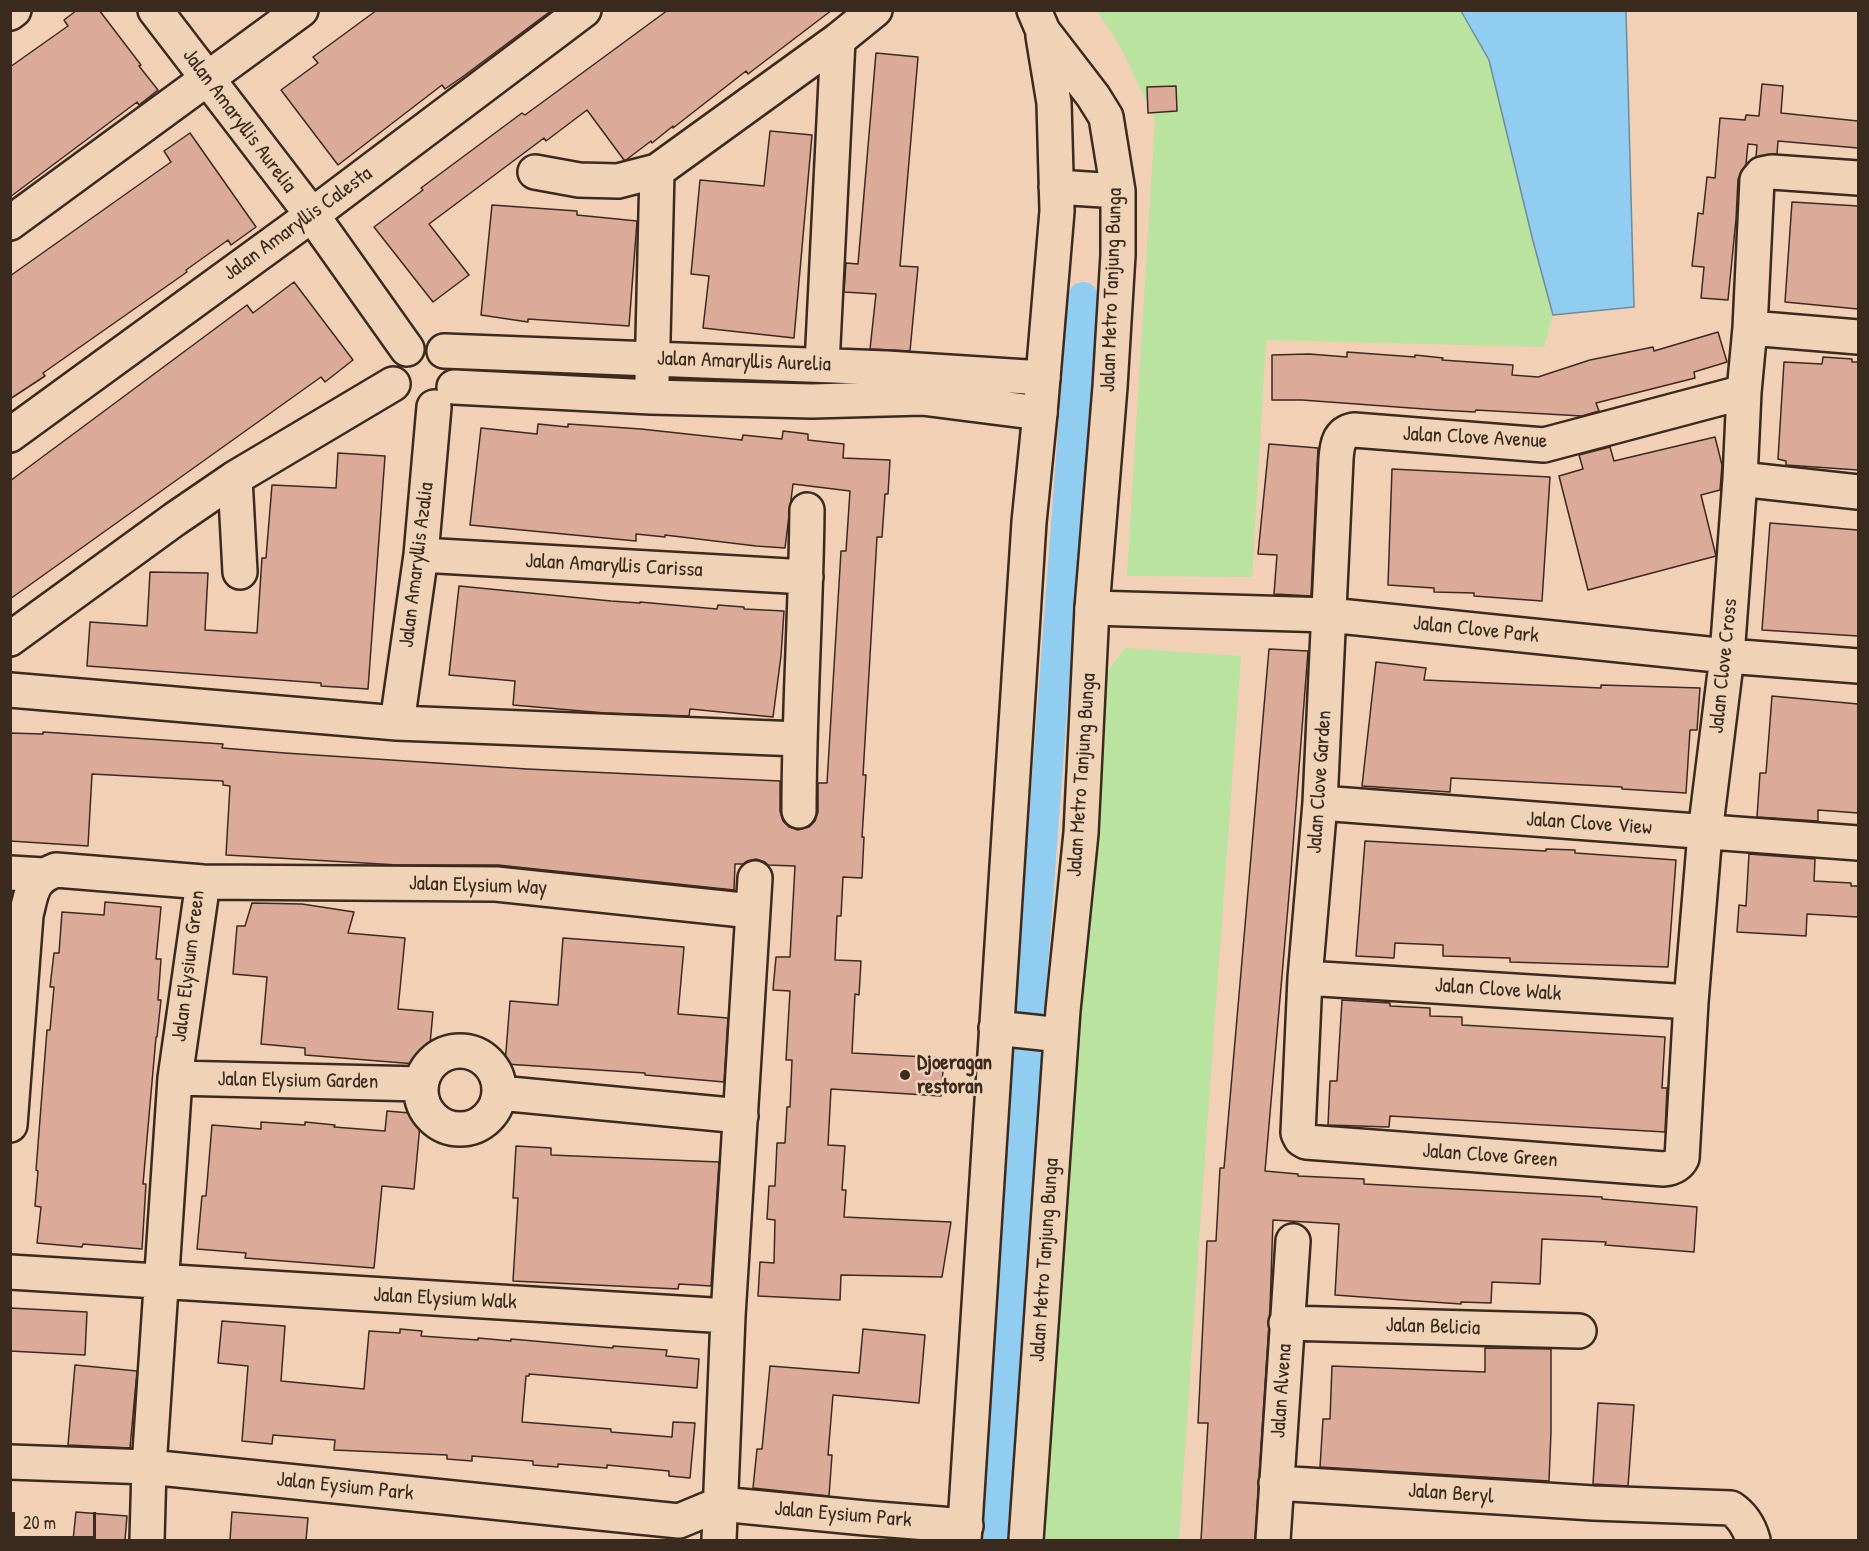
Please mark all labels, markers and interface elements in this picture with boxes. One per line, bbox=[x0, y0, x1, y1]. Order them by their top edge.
street label: Jalan Amaryllis Aurelia bbox=[177, 44, 301, 198]
street label: Jalan Amaryllis Calesta bbox=[219, 162, 377, 286]
street label: Jalan Metro Tanjung Bunga bbox=[1096, 187, 1128, 393]
street label: Jalan Amaryllis Aurelia bbox=[657, 346, 831, 378]
street label: Jalan Clove Avenue bbox=[1402, 422, 1548, 454]
street label: Jalan Amaryllis Azalia bbox=[394, 481, 440, 649]
street label: Jalan Amaryllis Carissa bbox=[525, 549, 703, 583]
street label: Jalan Clove Cross bbox=[1704, 597, 1744, 735]
street label: Jalan Clove Park bbox=[1412, 611, 1540, 649]
street label: Jalan Metro Tanjung Bunga bbox=[1062, 672, 1102, 878]
street label: Jalan Clove Garden bbox=[1302, 709, 1338, 855]
street label: Jalan Clove View bbox=[1525, 807, 1653, 841]
street label: Jalan Elysium Way bbox=[408, 871, 548, 901]
street label: Jalan Elysium Green bbox=[167, 889, 211, 1043]
street label: Jalan Clove Walk bbox=[1434, 973, 1562, 1007]
place label: Djoeragan restoran bbox=[917, 1050, 992, 1100]
street label: Jalan Elysium Garden bbox=[217, 1067, 379, 1095]
marker: Djoeragan restoran bbox=[898, 1068, 912, 1082]
street label: Jalan Clove Green bbox=[1421, 1139, 1559, 1173]
street label: Jalan Metro Tanjung Bunga bbox=[1025, 1157, 1065, 1363]
street label: Jalan Elysium Walk bbox=[373, 1283, 517, 1315]
street label: Jalan Belicia bbox=[1385, 1313, 1481, 1341]
street label: Jalan Alvena bbox=[1266, 1343, 1298, 1439]
street label: Jalan Eysium Park bbox=[275, 1467, 415, 1507]
street label: Jalan Beryl bbox=[1407, 1478, 1495, 1510]
street label: Jalan Eysium Park bbox=[773, 1496, 913, 1534]
scale bar bbox=[15, 1500, 99, 1538]
text: 20 m bbox=[23, 1510, 56, 1535]

